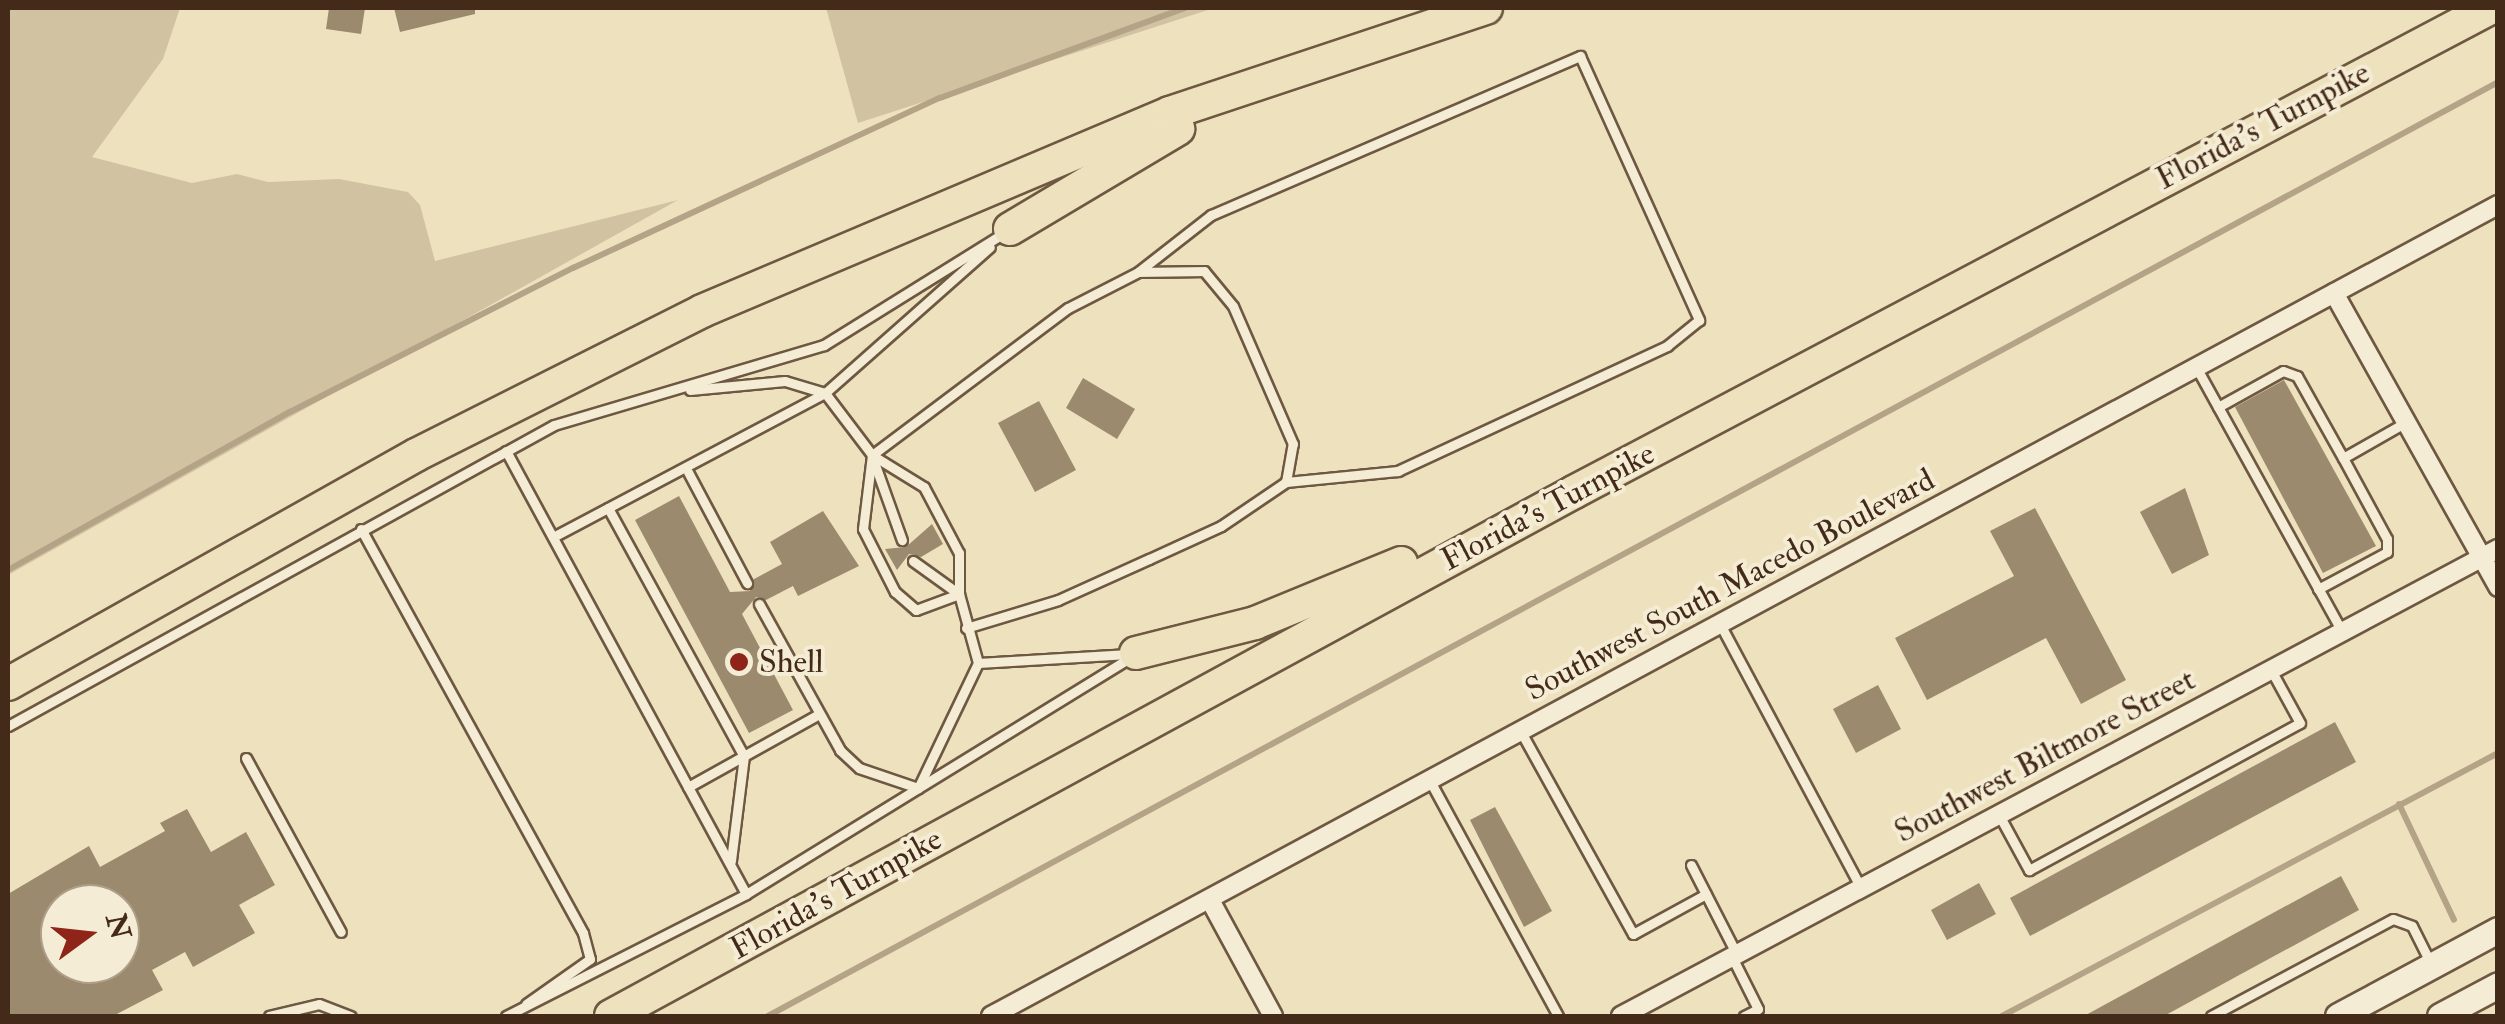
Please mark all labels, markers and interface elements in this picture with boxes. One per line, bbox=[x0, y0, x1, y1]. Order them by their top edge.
street label: Florida's Turnpike bbox=[2150, 54, 2376, 198]
street label: Florida's Turnpike bbox=[1435, 435, 1661, 579]
street label: Southwest South Macedo Boulevard bbox=[1519, 461, 1941, 709]
place label: Shell bbox=[759, 643, 823, 681]
marker: Shell bbox=[728, 651, 750, 673]
street label: Southwest Biltmore Street bbox=[1888, 661, 2202, 851]
street label: Florida's Turnpike bbox=[723, 820, 949, 968]
north arrow bbox=[40, 884, 140, 984]
text: N bbox=[97, 910, 138, 943]

